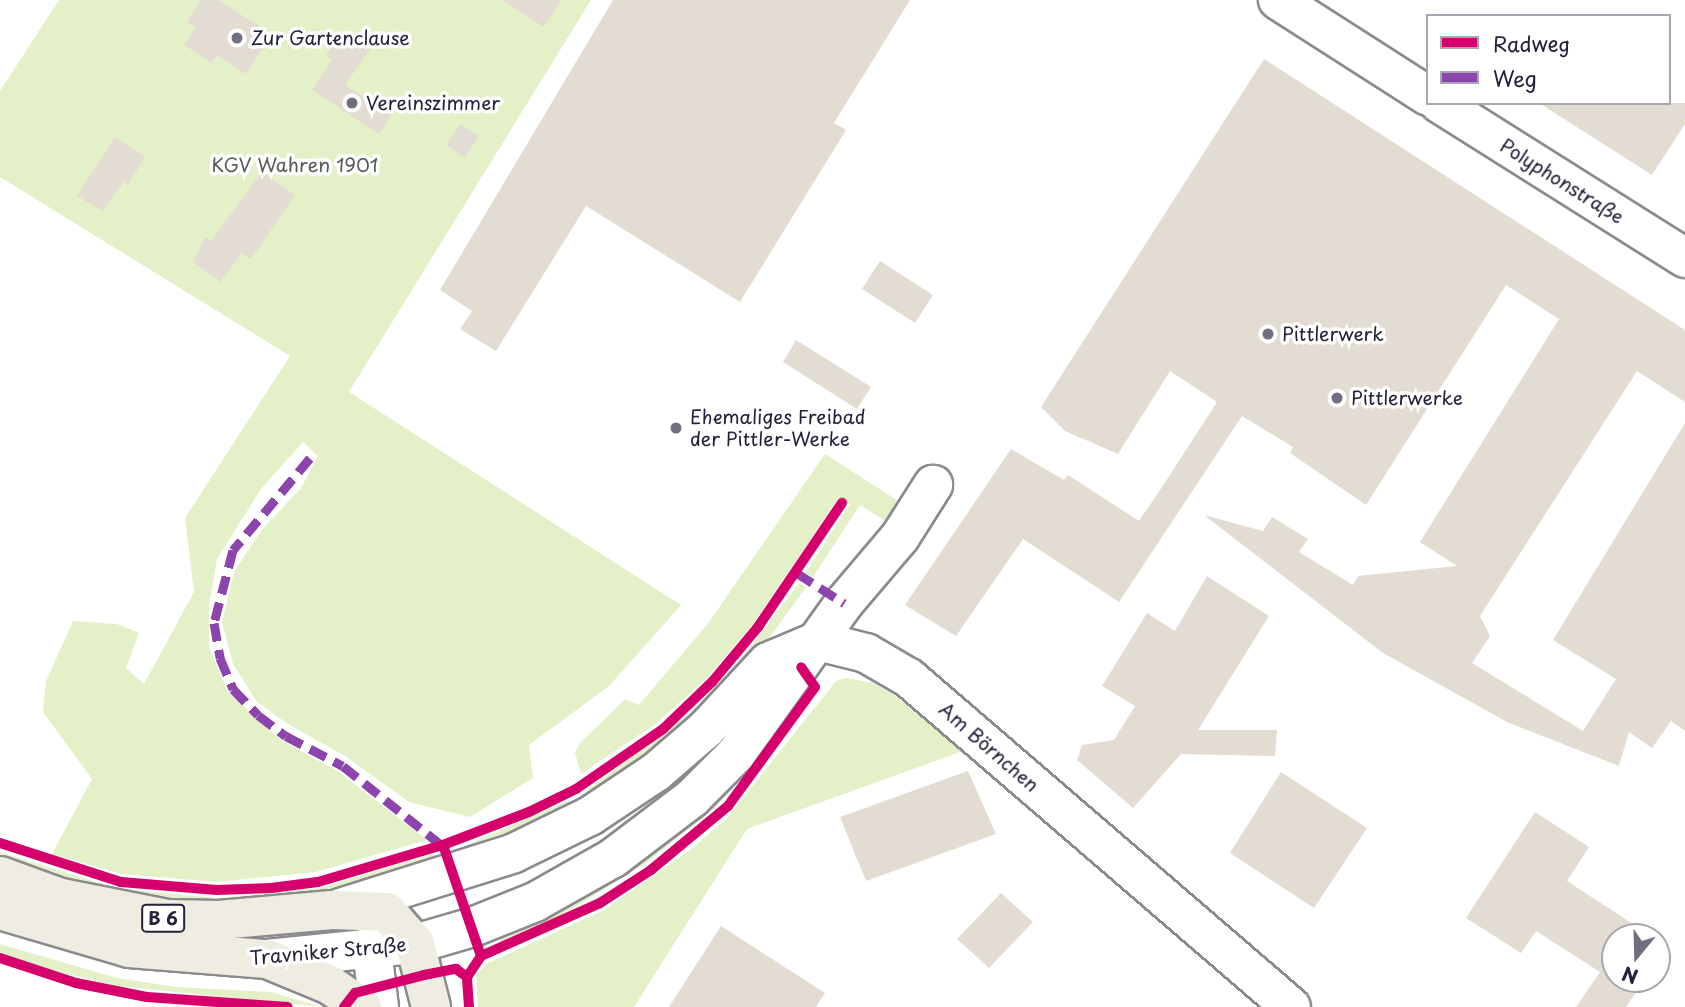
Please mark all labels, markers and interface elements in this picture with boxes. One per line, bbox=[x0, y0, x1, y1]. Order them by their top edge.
legend bbox=[1426, 14, 1671, 105]
place label: Zur Gartenclause bbox=[251, 27, 410, 49]
text: Radweg bbox=[1493, 27, 1570, 59]
marker: Zur Gartenclause bbox=[229, 30, 245, 46]
text: Weg bbox=[1493, 62, 1537, 94]
place label: Vereinszimmer bbox=[366, 92, 500, 114]
marker: Vereinszimmer bbox=[344, 95, 360, 111]
street label: Polyphonstraße bbox=[1496, 134, 1628, 228]
park label: KGV Wahren 1901 bbox=[211, 154, 379, 176]
place label: Pittlerwerk bbox=[1282, 323, 1384, 345]
marker: Pittlerwerk bbox=[1260, 326, 1276, 342]
place label: Pittlerwerke bbox=[1351, 387, 1463, 409]
marker: Pittlerwerke bbox=[1329, 390, 1345, 406]
place label: Ehemaliges Freibad der Pittler-Werke bbox=[690, 406, 865, 450]
marker: Ehemaliges Freibad der Pittler-Werke bbox=[668, 420, 684, 436]
street label: Am Börnchen bbox=[935, 698, 1043, 796]
road number: B 6 bbox=[140, 903, 186, 932]
north arrow bbox=[1601, 923, 1671, 993]
street label: Travniker Straße bbox=[248, 933, 408, 969]
text: N bbox=[1618, 960, 1641, 992]

